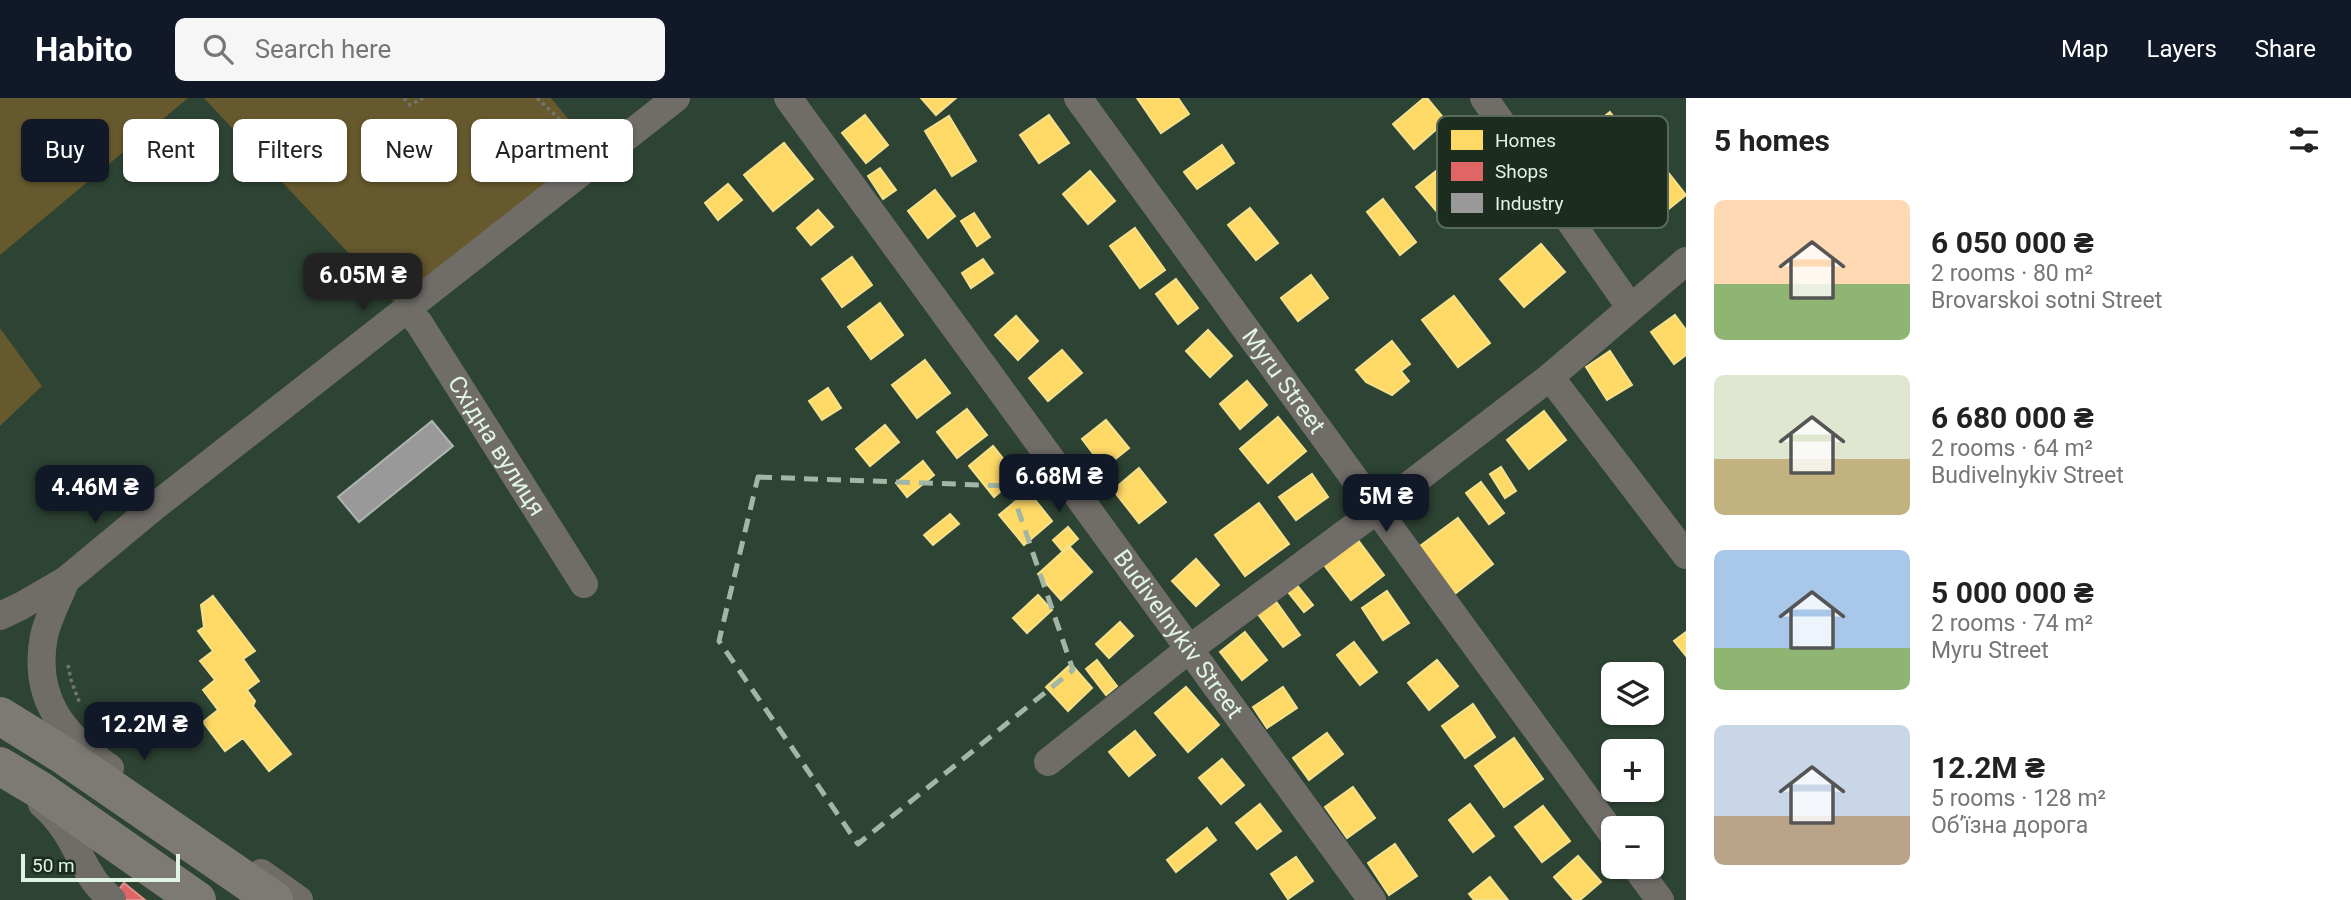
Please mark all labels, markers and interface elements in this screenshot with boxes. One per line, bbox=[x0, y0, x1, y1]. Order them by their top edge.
search box bbox=[175, 18, 665, 81]
text: Habito bbox=[35, 30, 133, 69]
icon: search bbox=[199, 30, 237, 68]
text: Search here bbox=[255, 34, 391, 64]
text: Map bbox=[2061, 35, 2109, 63]
text: Layers bbox=[2147, 35, 2217, 63]
text: Share bbox=[2255, 35, 2316, 63]
legend bbox=[1437, 116, 1668, 228]
chip: Buy bbox=[21, 119, 109, 182]
chip: Rent bbox=[123, 119, 219, 182]
chip: Filters bbox=[233, 119, 347, 182]
chip: New bbox=[361, 119, 457, 182]
chip: Apartment bbox=[471, 119, 633, 182]
icon: filters bbox=[2285, 121, 2323, 159]
text: 5 homes bbox=[1714, 123, 1830, 158]
text: Homes bbox=[1495, 129, 1556, 152]
text: Shops bbox=[1495, 160, 1548, 183]
text: Industry bbox=[1495, 192, 1563, 215]
text: 6 050 000 ₴ bbox=[1931, 225, 2094, 260]
icon: home bbox=[1770, 228, 1854, 312]
pin: 6.05M ₴ bbox=[298, 254, 428, 313]
text: 2 rooms · 80 m² bbox=[1931, 260, 2093, 287]
text: 6.05M ₴ bbox=[319, 262, 407, 289]
text: Brovarskoi sotni Street bbox=[1931, 287, 2162, 314]
street label: Myru Street bbox=[1236, 323, 1331, 439]
street label: Східна вулиця bbox=[442, 371, 551, 521]
text: 6 680 000 ₴ bbox=[1931, 400, 2094, 435]
icon: home bbox=[1770, 403, 1854, 487]
text: 2 rooms · 64 m² bbox=[1931, 435, 2093, 462]
pin: 6.68M ₴ bbox=[994, 454, 1124, 514]
text: Budivelnykiv Street bbox=[1931, 462, 2124, 489]
text: 6.68M ₴ bbox=[1015, 463, 1103, 490]
pin: 4.46M ₴ bbox=[30, 466, 160, 525]
text: 4.46M ₴ bbox=[51, 474, 139, 501]
pin: 5M ₴ bbox=[1345, 474, 1427, 534]
text: 5M ₴ bbox=[1359, 483, 1413, 510]
street label: Budivelnykiv Street bbox=[1108, 544, 1249, 724]
text: 5 000 000 ₴ bbox=[1931, 575, 2094, 610]
icon: home bbox=[1770, 578, 1854, 662]
text: 2 rooms · 74 m² bbox=[1931, 610, 2093, 637]
text: Myru Street bbox=[1931, 637, 2049, 664]
map controls bbox=[1601, 662, 1664, 879]
button: layers bbox=[1601, 662, 1664, 725]
pin: 12.2M ₴ bbox=[79, 702, 209, 762]
text: 12.2M ₴ bbox=[100, 711, 188, 738]
button: + bbox=[1601, 739, 1664, 802]
text: 12.2M ₴ bbox=[1931, 750, 2045, 785]
icon: home bbox=[1770, 753, 1854, 837]
text: 5 rooms · 128 m² bbox=[1931, 785, 2106, 812]
text: Обʼїзна дорога bbox=[1931, 812, 2088, 839]
button: − bbox=[1601, 816, 1664, 879]
scale bar bbox=[21, 851, 180, 883]
text: 50 m bbox=[32, 854, 75, 877]

